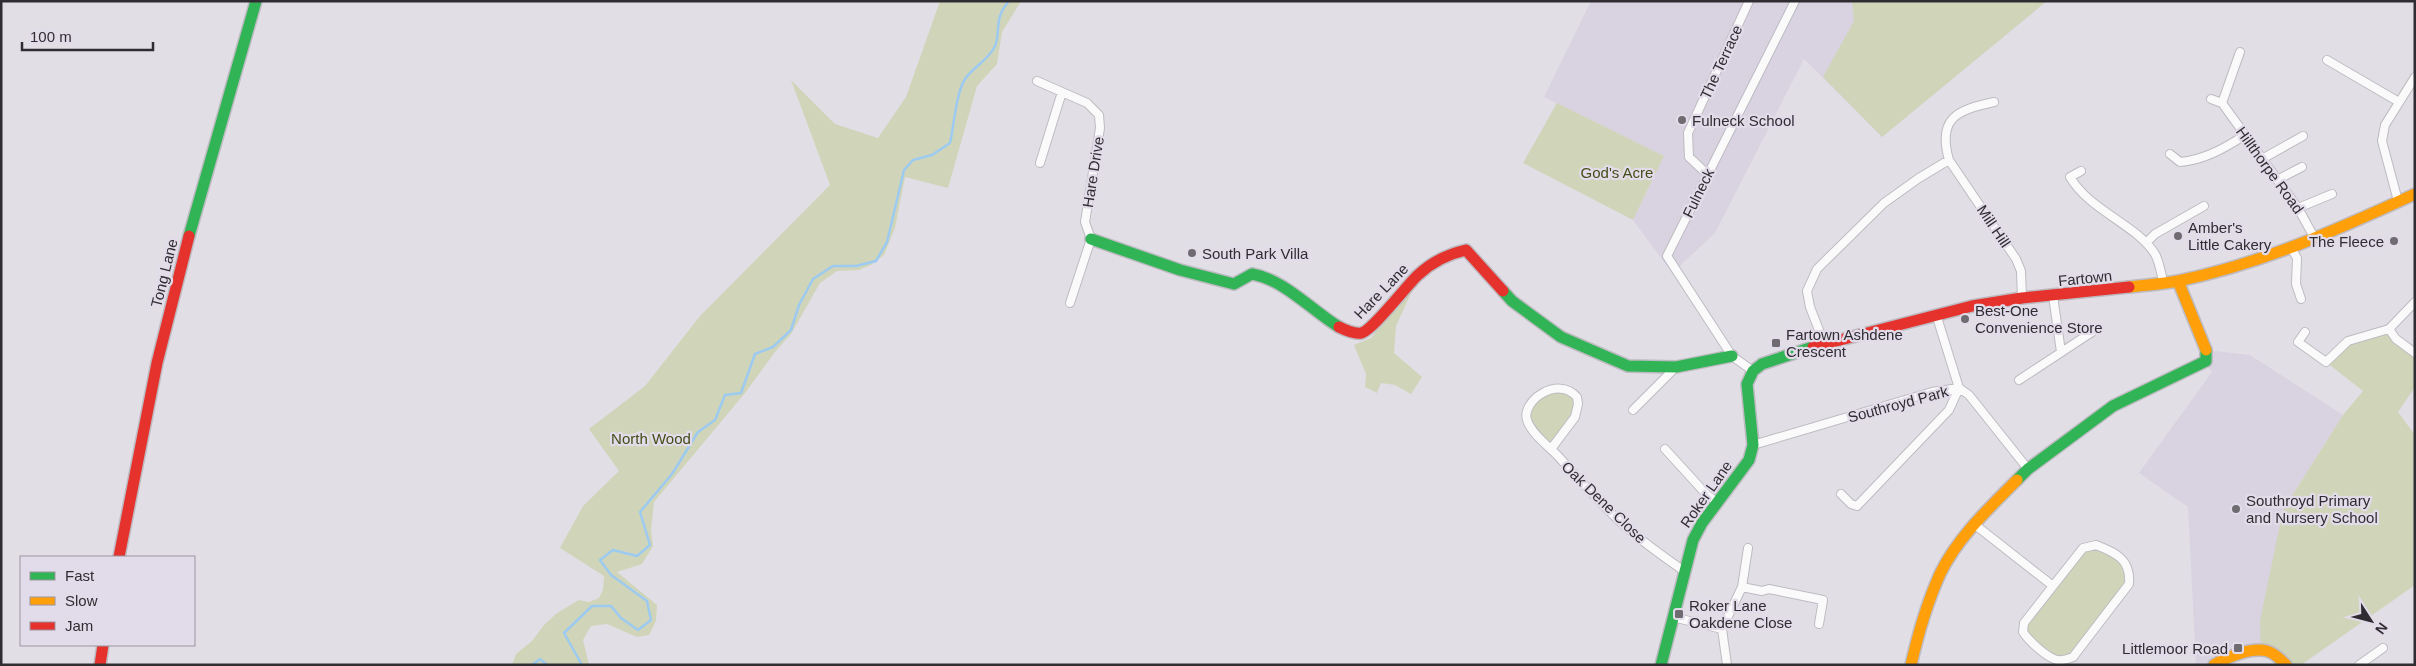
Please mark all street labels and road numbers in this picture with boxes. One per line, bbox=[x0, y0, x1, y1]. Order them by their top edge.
street label: The Terrace bbox=[1696, 22, 1746, 102]
street label: Hillthorpe Road bbox=[2233, 123, 2307, 217]
street label: Hare Drive bbox=[1079, 135, 1107, 209]
street label: Fulneck bbox=[1679, 165, 1717, 220]
street label: Mill Hill bbox=[1974, 202, 2014, 250]
street label: Tong Lane bbox=[147, 237, 181, 309]
street label: Hare Lane bbox=[1351, 260, 1411, 322]
street label: Fartown bbox=[2057, 267, 2113, 289]
street label: Southroyd Park bbox=[1846, 382, 1951, 426]
street label: Roker Lane bbox=[1677, 457, 1735, 531]
street label: Oak Dene Close bbox=[1559, 458, 1649, 546]

